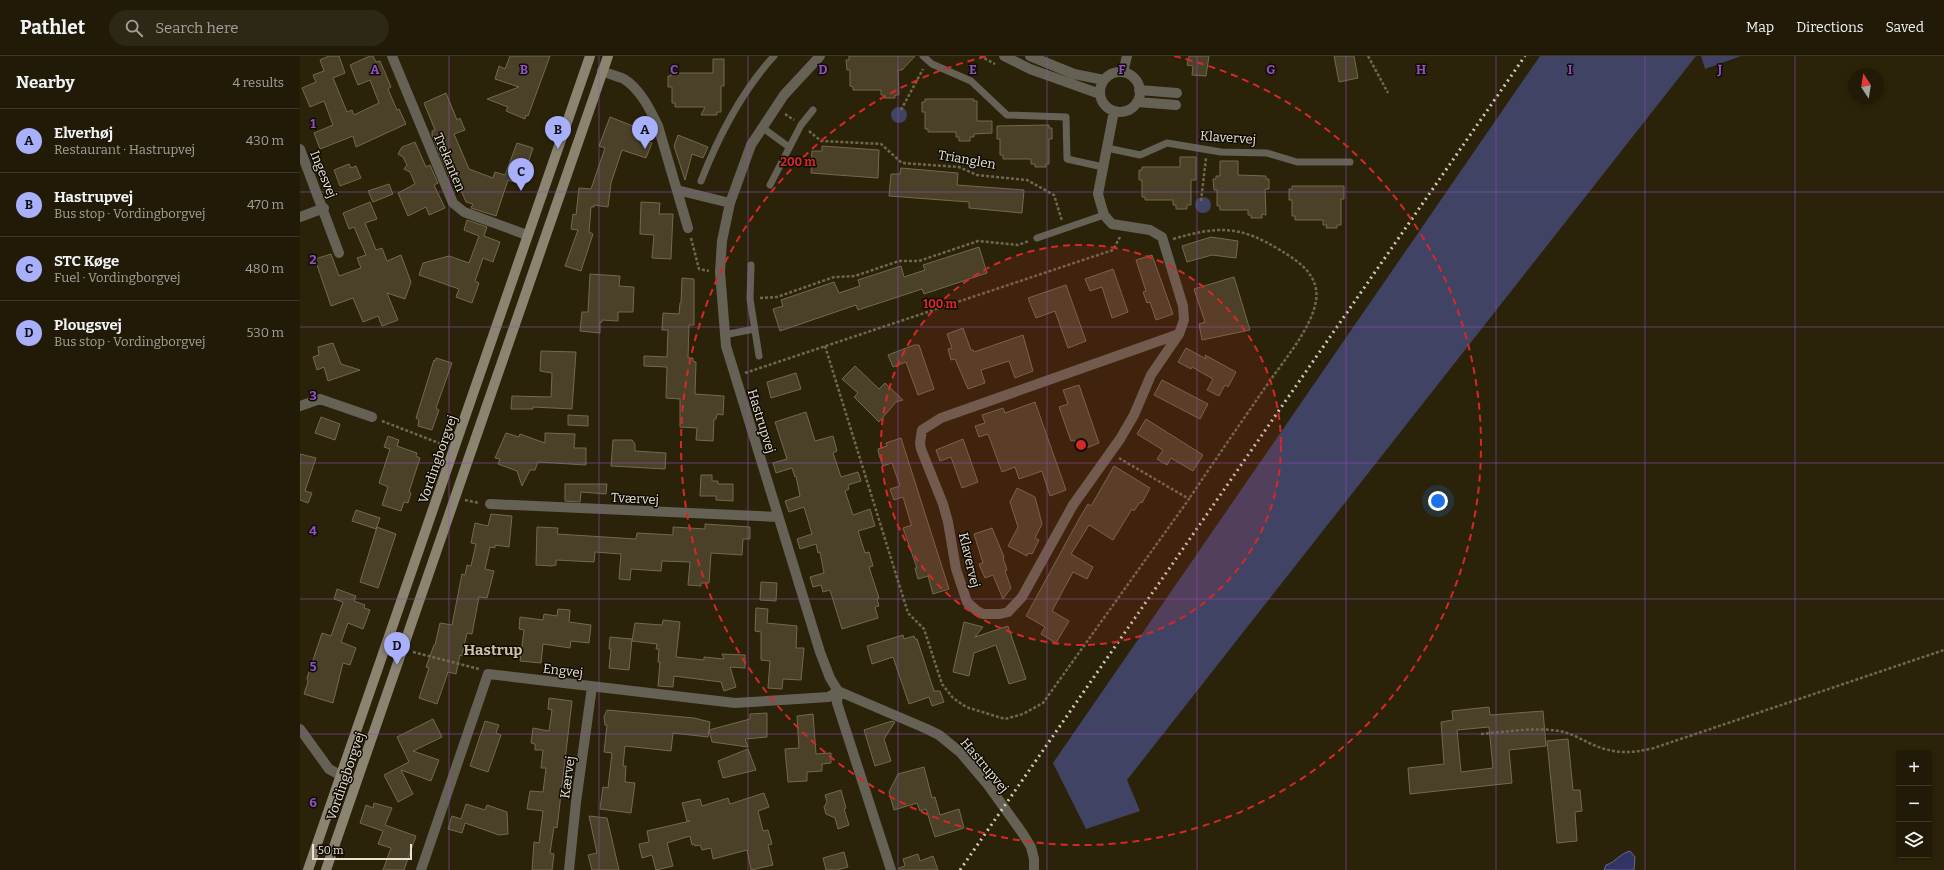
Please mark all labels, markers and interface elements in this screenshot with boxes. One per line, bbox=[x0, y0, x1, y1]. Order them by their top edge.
search box bbox=[109, 10, 389, 46]
text: Pathlet bbox=[20, 16, 85, 39]
icon: search bbox=[123, 17, 145, 39]
text: Search here bbox=[155, 19, 238, 37]
text: Map bbox=[1746, 19, 1774, 36]
text: Directions bbox=[1796, 19, 1864, 36]
text: Saved bbox=[1886, 19, 1924, 36]
text: A bbox=[370, 62, 380, 77]
text: B bbox=[520, 62, 528, 77]
text: C bbox=[670, 62, 678, 77]
text: D bbox=[818, 62, 828, 77]
text: E bbox=[969, 62, 977, 77]
text: F bbox=[1118, 62, 1126, 77]
text: G bbox=[1266, 62, 1276, 77]
text: H bbox=[1416, 62, 1426, 77]
text: I bbox=[1568, 62, 1573, 77]
text: J bbox=[1717, 62, 1723, 77]
north arrow bbox=[1848, 68, 1884, 104]
text: Nearby bbox=[16, 72, 75, 93]
text: 4 results bbox=[232, 75, 284, 90]
text: 1 bbox=[310, 116, 316, 131]
pin: B bbox=[545, 116, 571, 149]
pin: A bbox=[632, 116, 658, 149]
text: Elverhøj bbox=[54, 124, 113, 142]
street label: Klavervej bbox=[1199, 128, 1256, 147]
street label: Trekanten bbox=[431, 131, 469, 194]
text: A bbox=[24, 133, 34, 148]
text: 430 m bbox=[246, 133, 284, 148]
text: Restaurant · Hastrupvej bbox=[54, 142, 195, 157]
street label: Trianglen bbox=[937, 147, 998, 172]
street label: Ingesvej bbox=[307, 148, 340, 200]
text: 200 m bbox=[780, 155, 816, 169]
pin: C bbox=[508, 158, 534, 191]
text: Hastrupvej bbox=[54, 188, 133, 206]
text: B bbox=[25, 197, 33, 212]
text: 470 m bbox=[247, 197, 284, 212]
text: Bus stop · Vordingborgvej bbox=[54, 206, 205, 221]
text: STC Køge bbox=[54, 252, 119, 270]
text: 2 bbox=[309, 252, 317, 267]
text: C bbox=[25, 261, 33, 276]
text: 480 m bbox=[245, 261, 284, 276]
text: Fuel · Vordingborgvej bbox=[54, 270, 181, 285]
text: 100 m bbox=[923, 297, 958, 311]
text: Plougsvej bbox=[54, 316, 122, 334]
text: D bbox=[24, 325, 34, 340]
text: 530 m bbox=[247, 325, 284, 340]
text: Bus stop · Vordingborgvej bbox=[54, 334, 205, 349]
street label: Hastrupvej bbox=[745, 387, 778, 455]
text: 3 bbox=[309, 388, 317, 403]
street label: Vordingborgvej bbox=[415, 413, 460, 505]
centre of rings bbox=[1074, 438, 1088, 452]
street label: Tværvej bbox=[611, 490, 659, 507]
your location bbox=[1428, 491, 1448, 511]
text: 4 bbox=[309, 523, 317, 538]
street label: Klavervej bbox=[956, 531, 983, 589]
pin: D bbox=[384, 632, 410, 665]
district label: Hastrup bbox=[464, 641, 523, 659]
text: 5 bbox=[309, 659, 317, 674]
street label: Engvej bbox=[542, 661, 584, 680]
street label: Vordingborgvej bbox=[323, 730, 368, 822]
street label: Hastrupvej bbox=[958, 735, 1012, 796]
map controls bbox=[1896, 750, 1932, 858]
button: + bbox=[1896, 750, 1932, 786]
street label: Kærvej bbox=[557, 755, 578, 799]
button: − bbox=[1896, 786, 1932, 822]
text: 6 bbox=[309, 795, 317, 810]
button: layers bbox=[1896, 822, 1932, 858]
scale bar bbox=[312, 842, 412, 861]
text: 50 m bbox=[318, 844, 344, 857]

